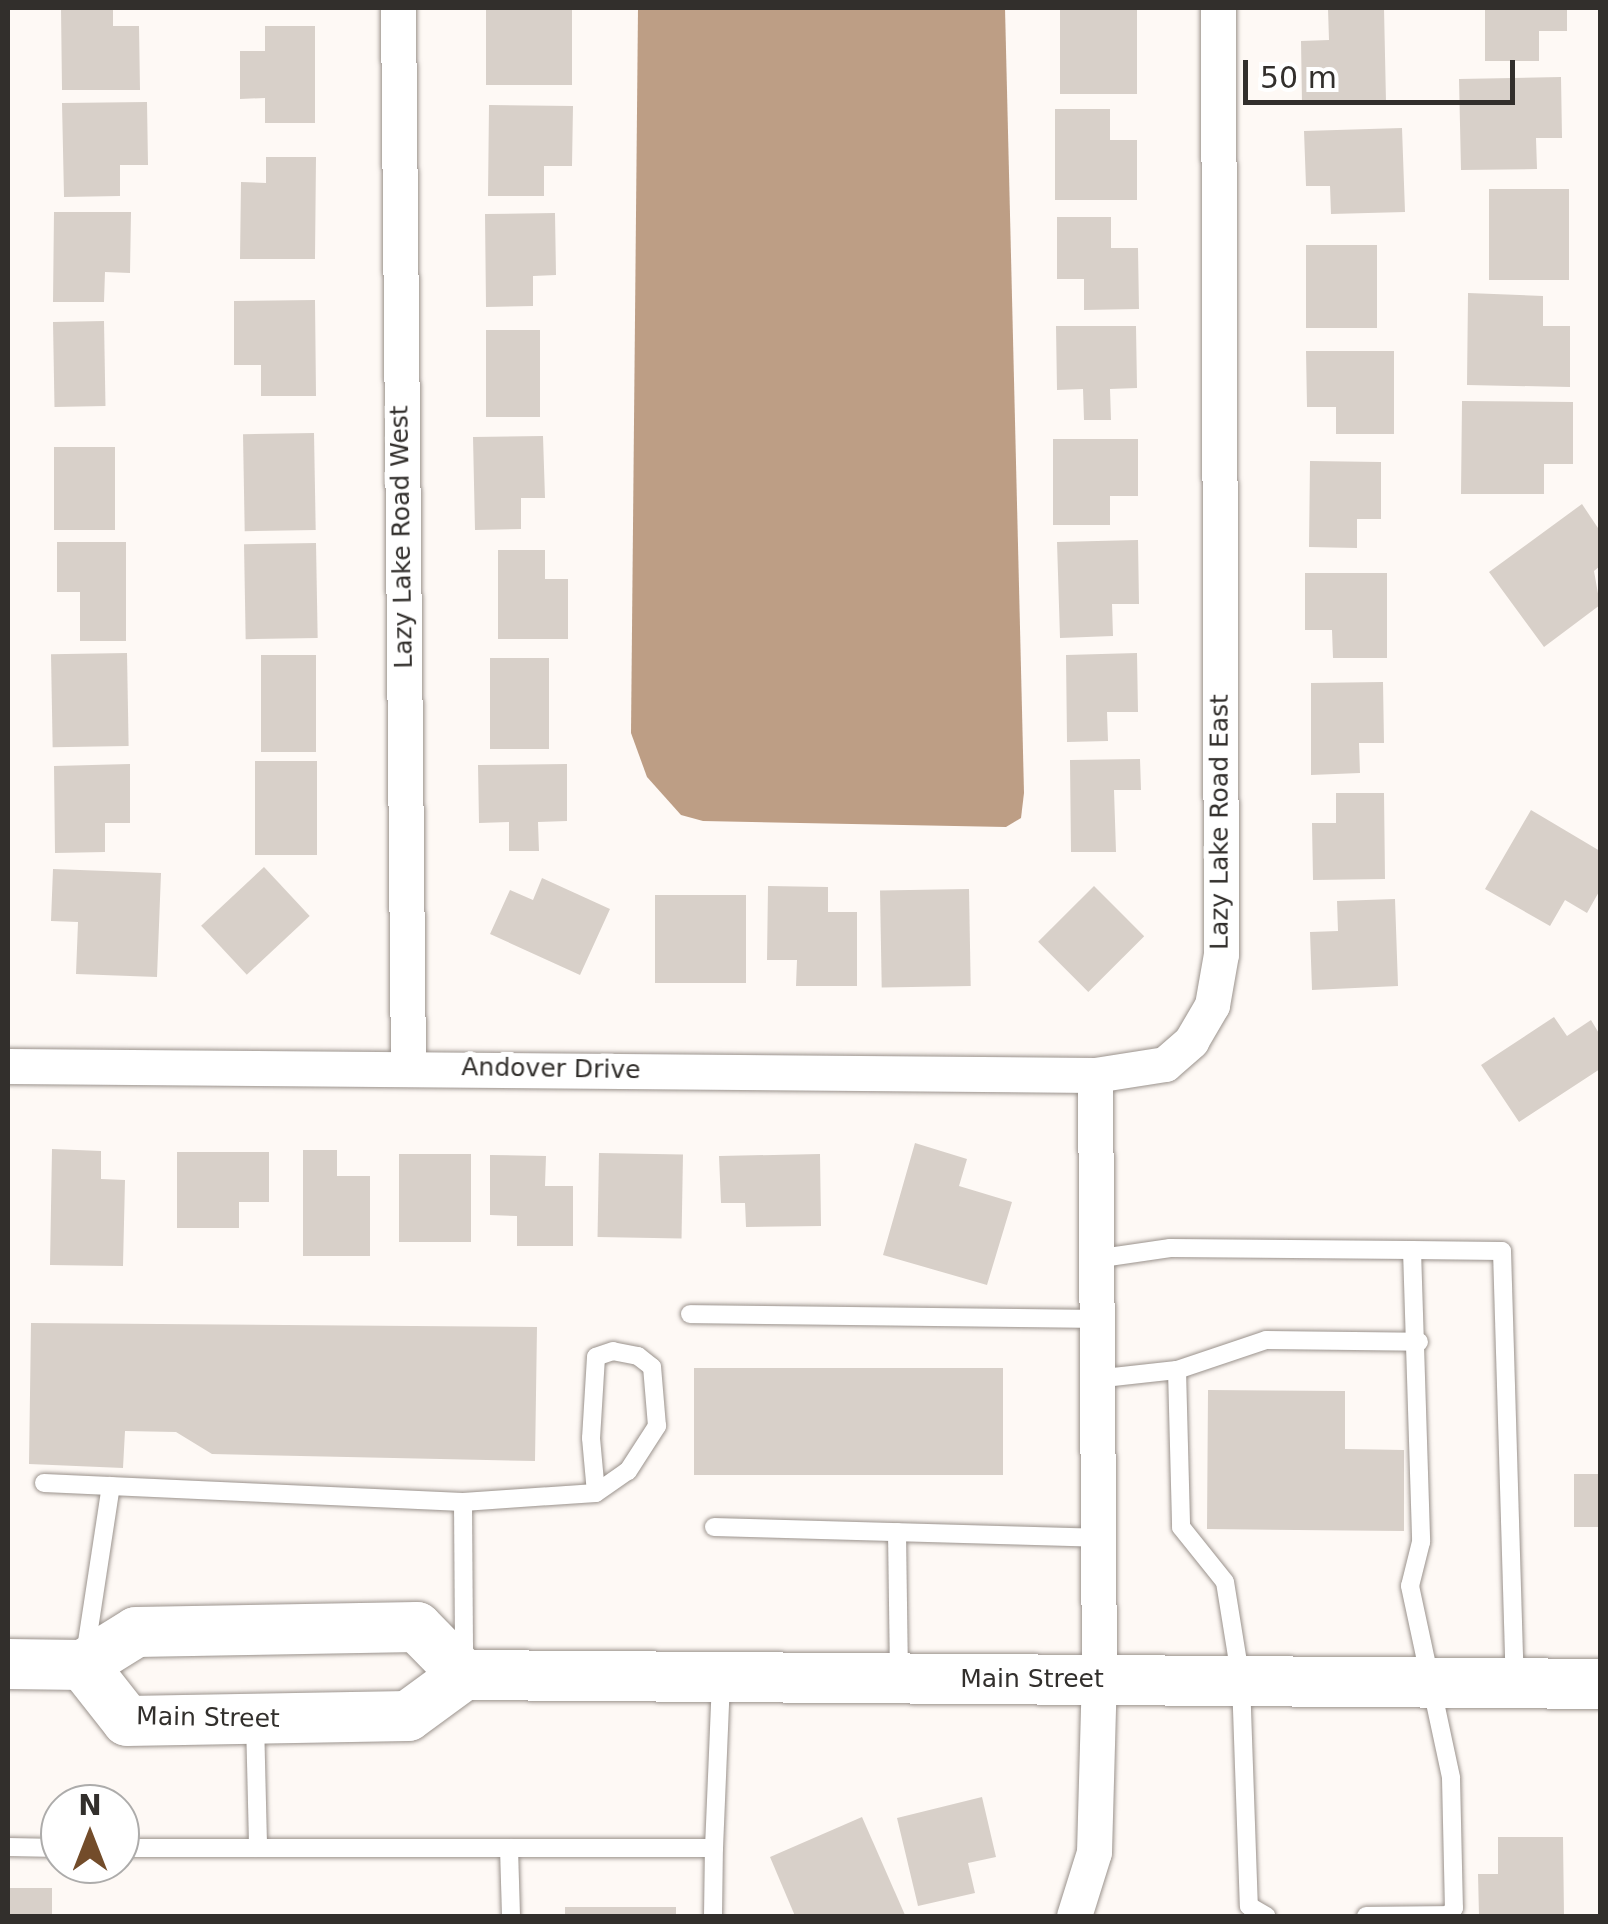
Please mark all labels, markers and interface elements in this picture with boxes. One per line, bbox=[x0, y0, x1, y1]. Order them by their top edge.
scale bar bbox=[1248, 40, 1520, 102]
text: 50 m bbox=[1260, 60, 1337, 95]
street label: Lazy Lake Road West bbox=[385, 405, 419, 669]
street label: Lazy Lake Road East bbox=[1205, 694, 1235, 950]
street label: Andover Drive bbox=[461, 1052, 641, 1086]
street label: Main Street bbox=[960, 1664, 1104, 1694]
street label: Main Street bbox=[136, 1702, 280, 1734]
north arrow bbox=[40, 1784, 140, 1884]
text: N bbox=[78, 1789, 102, 1822]

